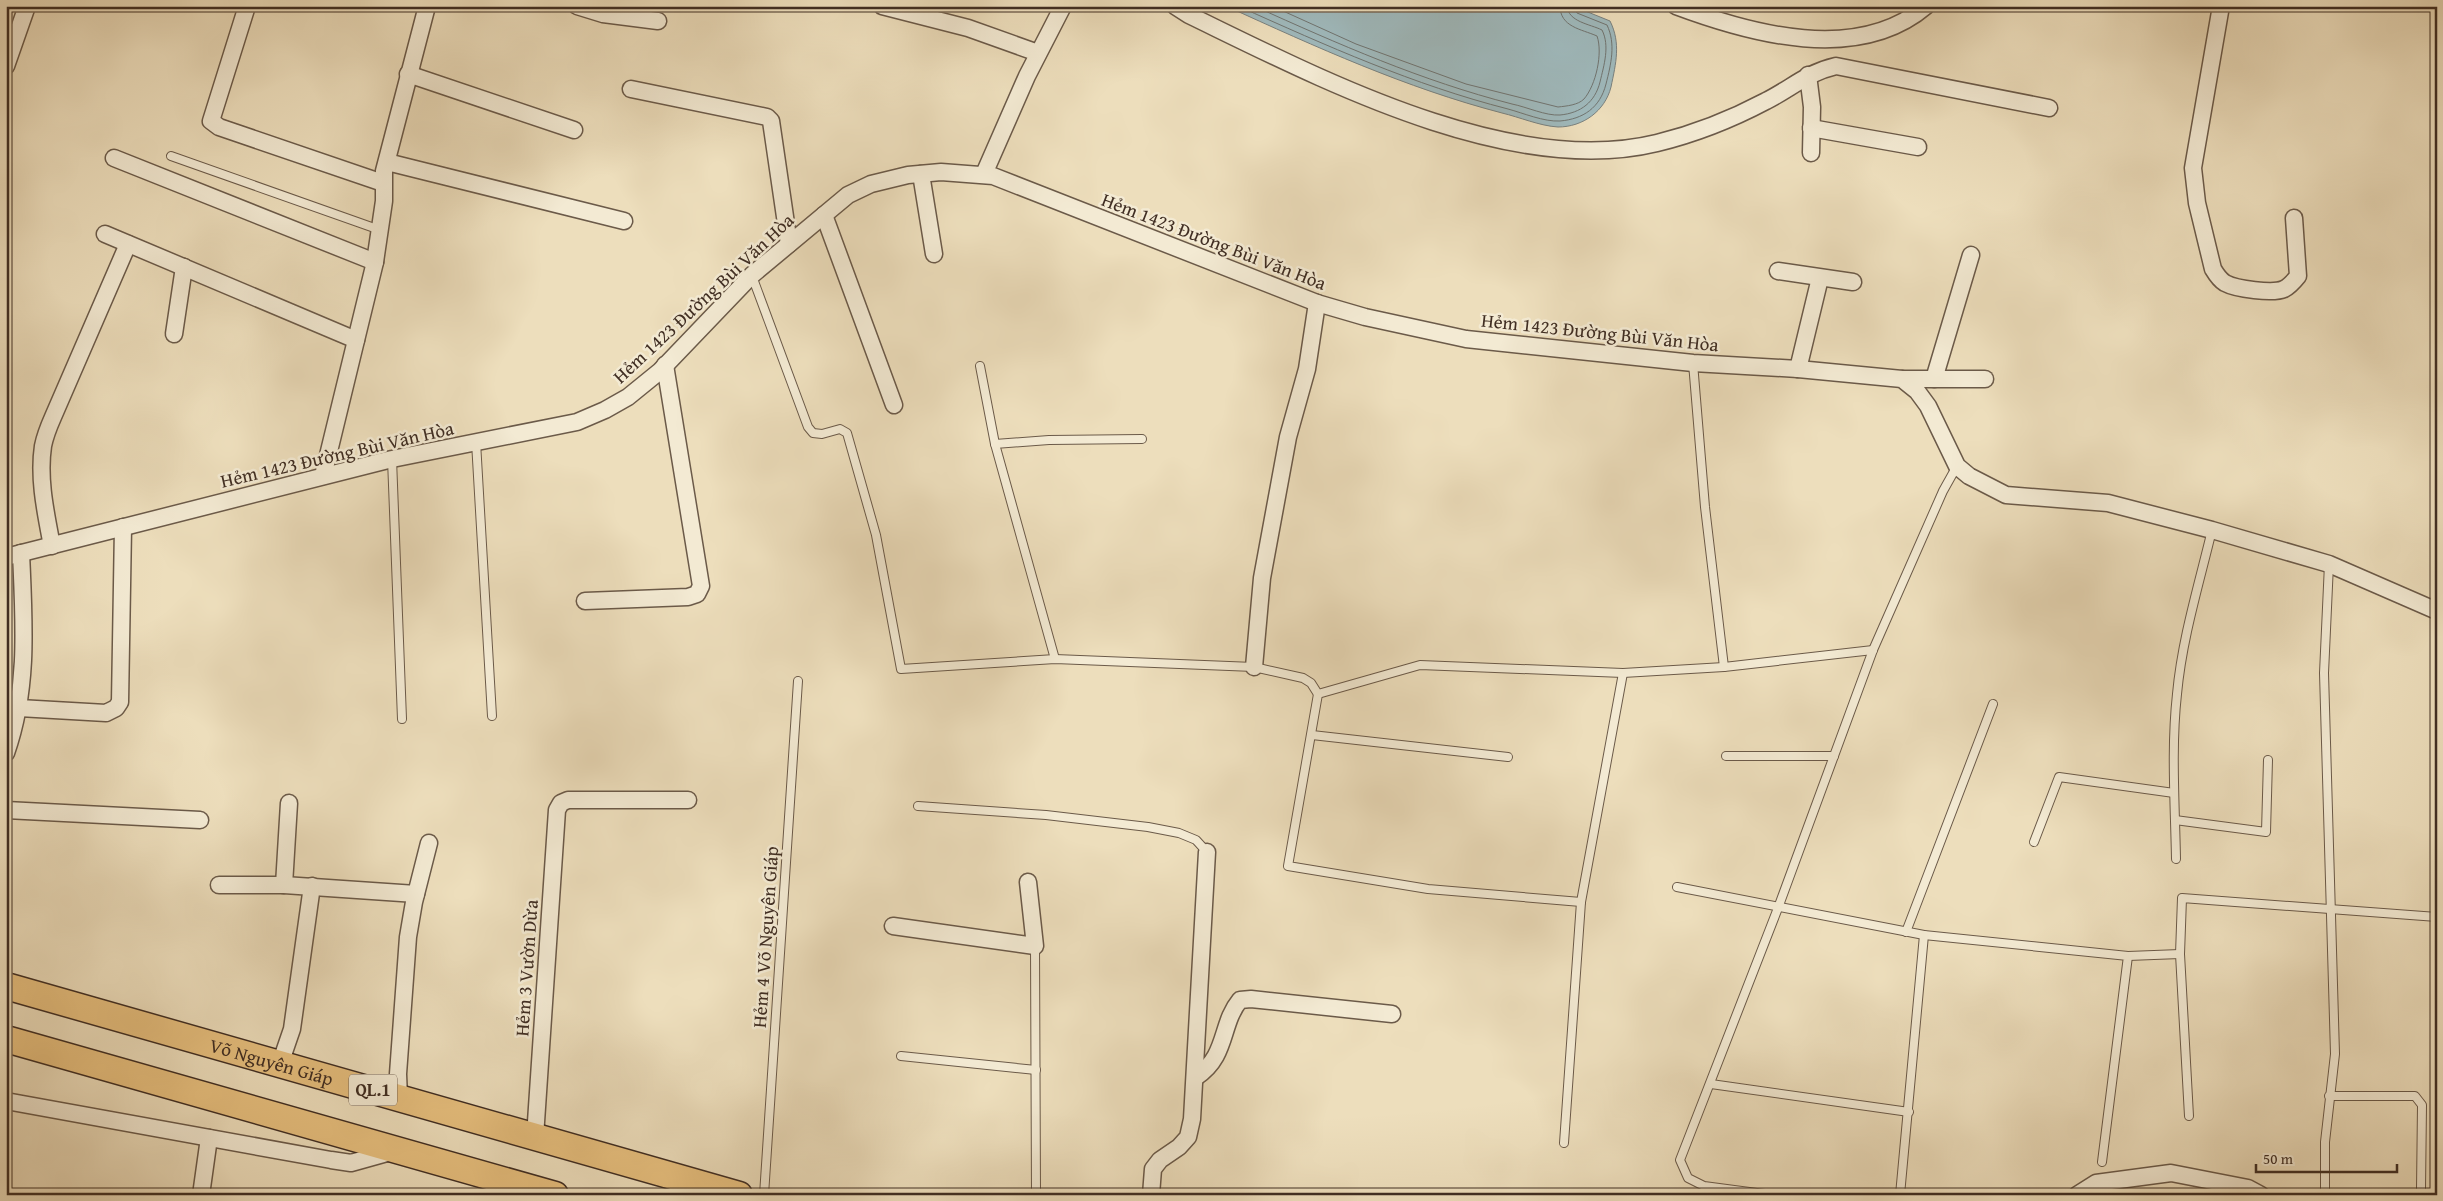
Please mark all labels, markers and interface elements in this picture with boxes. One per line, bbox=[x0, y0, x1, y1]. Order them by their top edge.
street label: Hẻm 1423 Đường Bùi Văn Hòa bbox=[1098, 185, 1330, 297]
street label: Hẻm 1423 Đường Bùi Văn Hòa bbox=[606, 206, 800, 390]
street label: Hẻm 1423 Đường Bùi Văn Hòa bbox=[1480, 306, 1720, 358]
street label: Hẻm 1423 Đường Bùi Văn Hòa bbox=[218, 414, 456, 494]
street label: Hẻm 4 Võ Nguyên Giáp bbox=[745, 845, 785, 1029]
street label: Hẻm 3 Vườn Dừa bbox=[507, 899, 545, 1037]
street label: Võ Nguyên Giáp bbox=[206, 1031, 337, 1093]
road number: QL.1 bbox=[349, 1074, 397, 1106]
scale bar bbox=[2256, 1141, 2397, 1173]
text: 50 m bbox=[2263, 1148, 2294, 1169]

